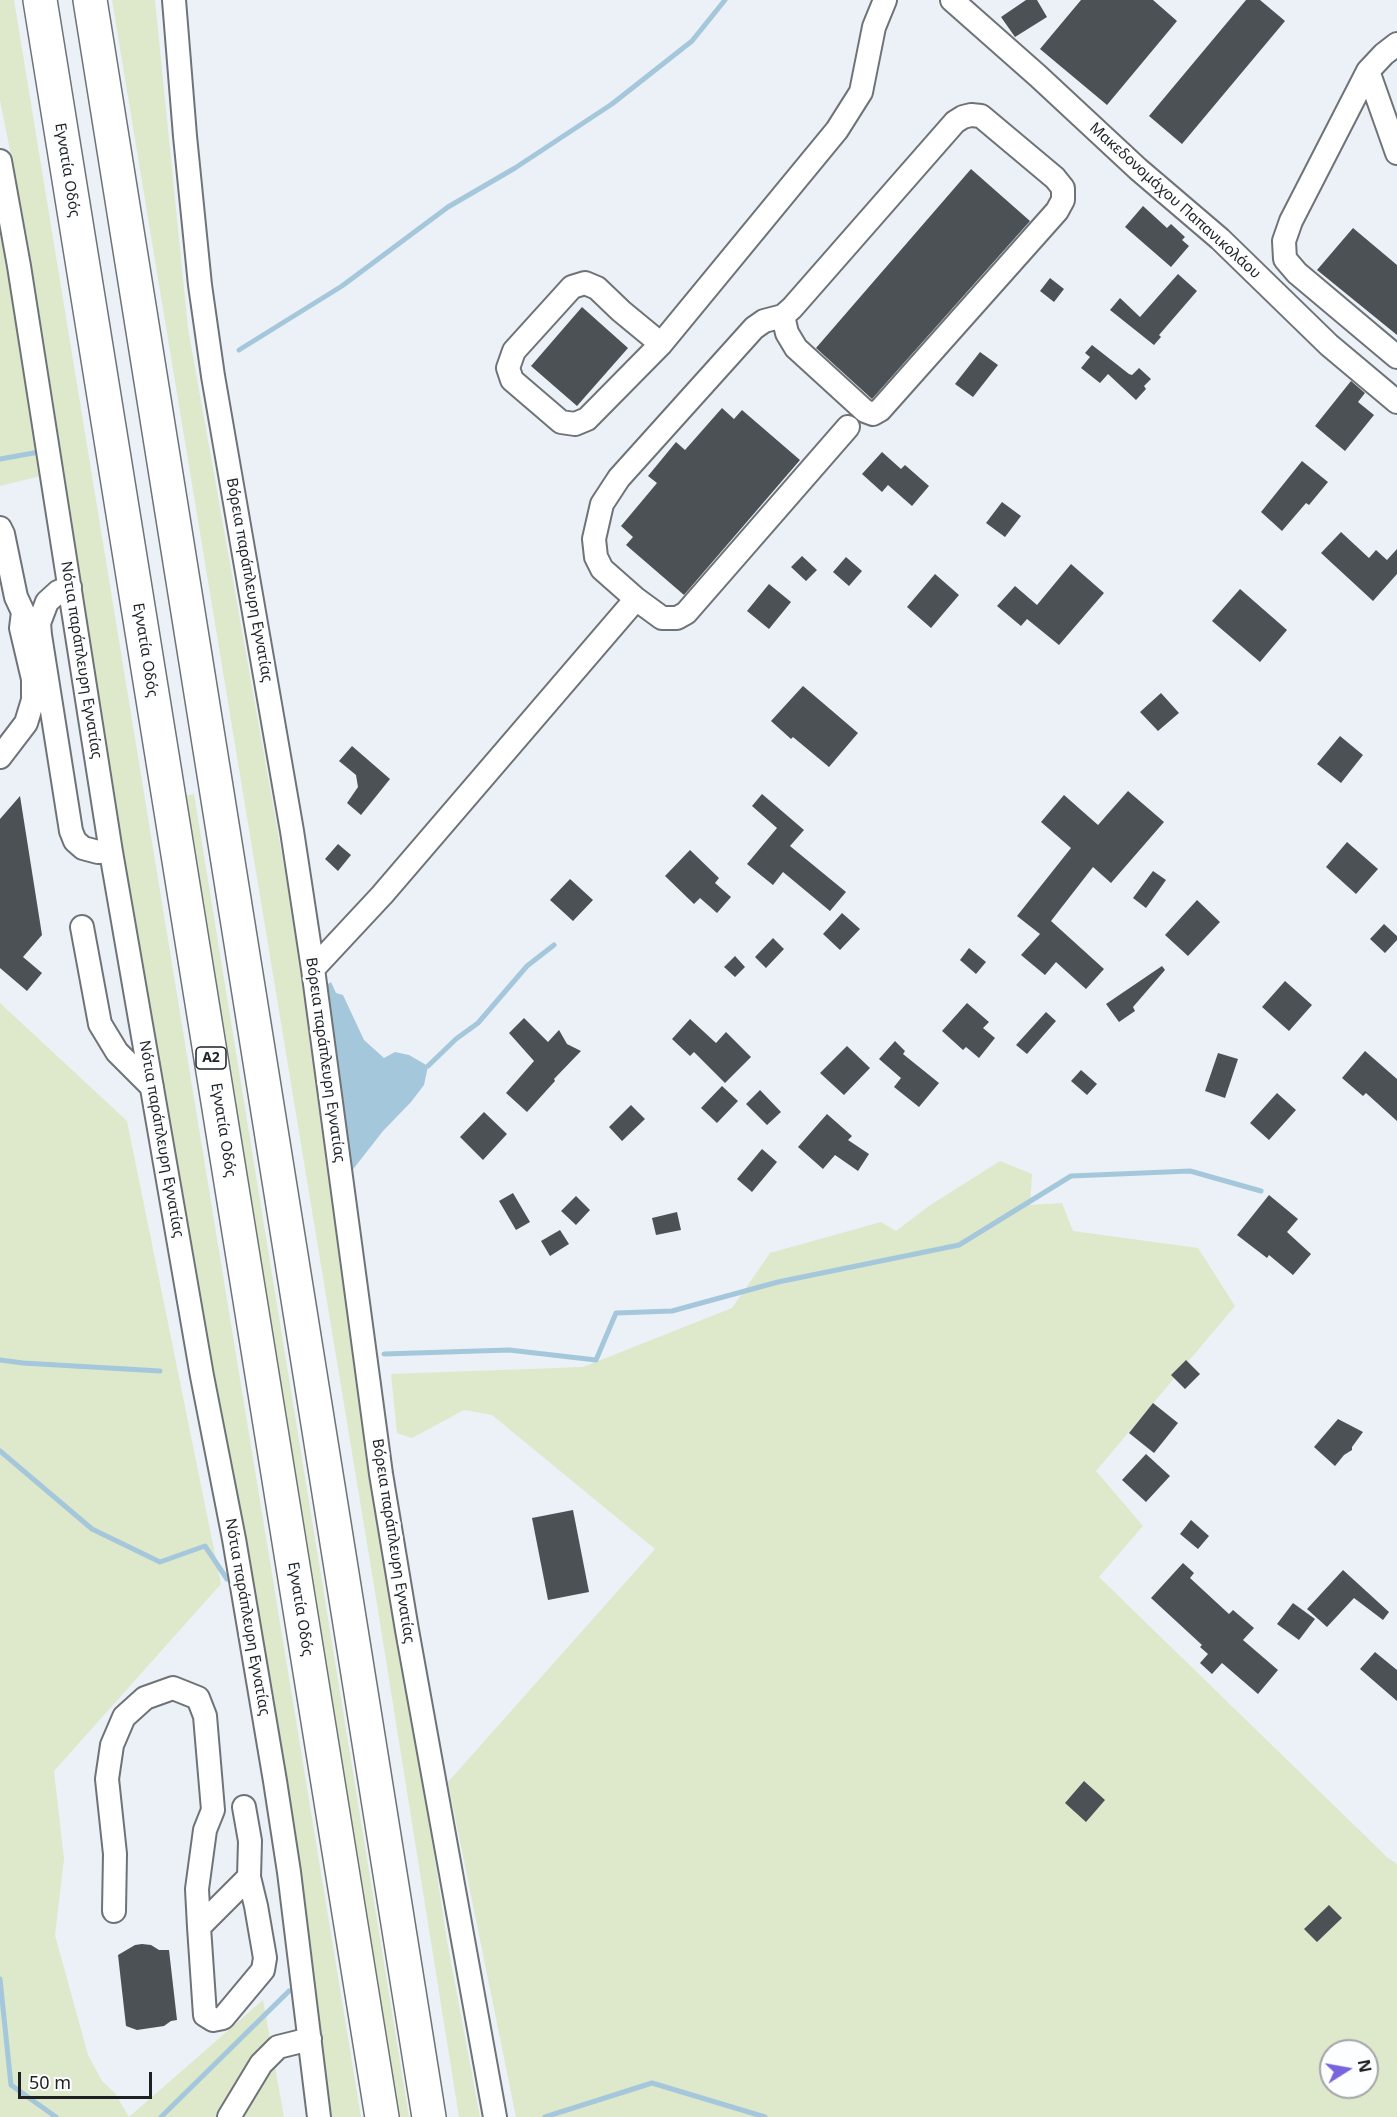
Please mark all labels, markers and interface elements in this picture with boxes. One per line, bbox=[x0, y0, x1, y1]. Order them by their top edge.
street label: Μακεδονομάχου Παπανικολάου bbox=[1086, 119, 1264, 283]
street label: Εγνατία Οδός bbox=[51, 122, 83, 218]
street label: Βόρεια παράπλευρη Εγνατίας bbox=[222, 477, 276, 683]
street label: Νότια παράπλευρη Εγνατίας bbox=[56, 560, 106, 760]
street label: Εγνατία Οδός bbox=[129, 602, 161, 698]
street label: Βόρεια παράπλευρη Εγνατίας bbox=[302, 956, 348, 1164]
street label: Νότια παράπλευρη Εγνατίας bbox=[135, 1039, 187, 1239]
road number: Α2 bbox=[196, 1047, 226, 1069]
street label: Εγνατία Οδός bbox=[207, 1082, 239, 1178]
street label: Βόρεια παράπλευρη Εγνατίας bbox=[368, 1437, 418, 1645]
street label: Νότια παράπλευρη Εγνατίας bbox=[221, 1517, 273, 1717]
street label: Εγνατία Οδός bbox=[284, 1561, 316, 1657]
north arrow bbox=[1319, 2039, 1379, 2099]
text: N bbox=[1353, 2057, 1377, 2074]
scale bar bbox=[21, 2060, 154, 2098]
text: 50 m bbox=[29, 2070, 71, 2094]

